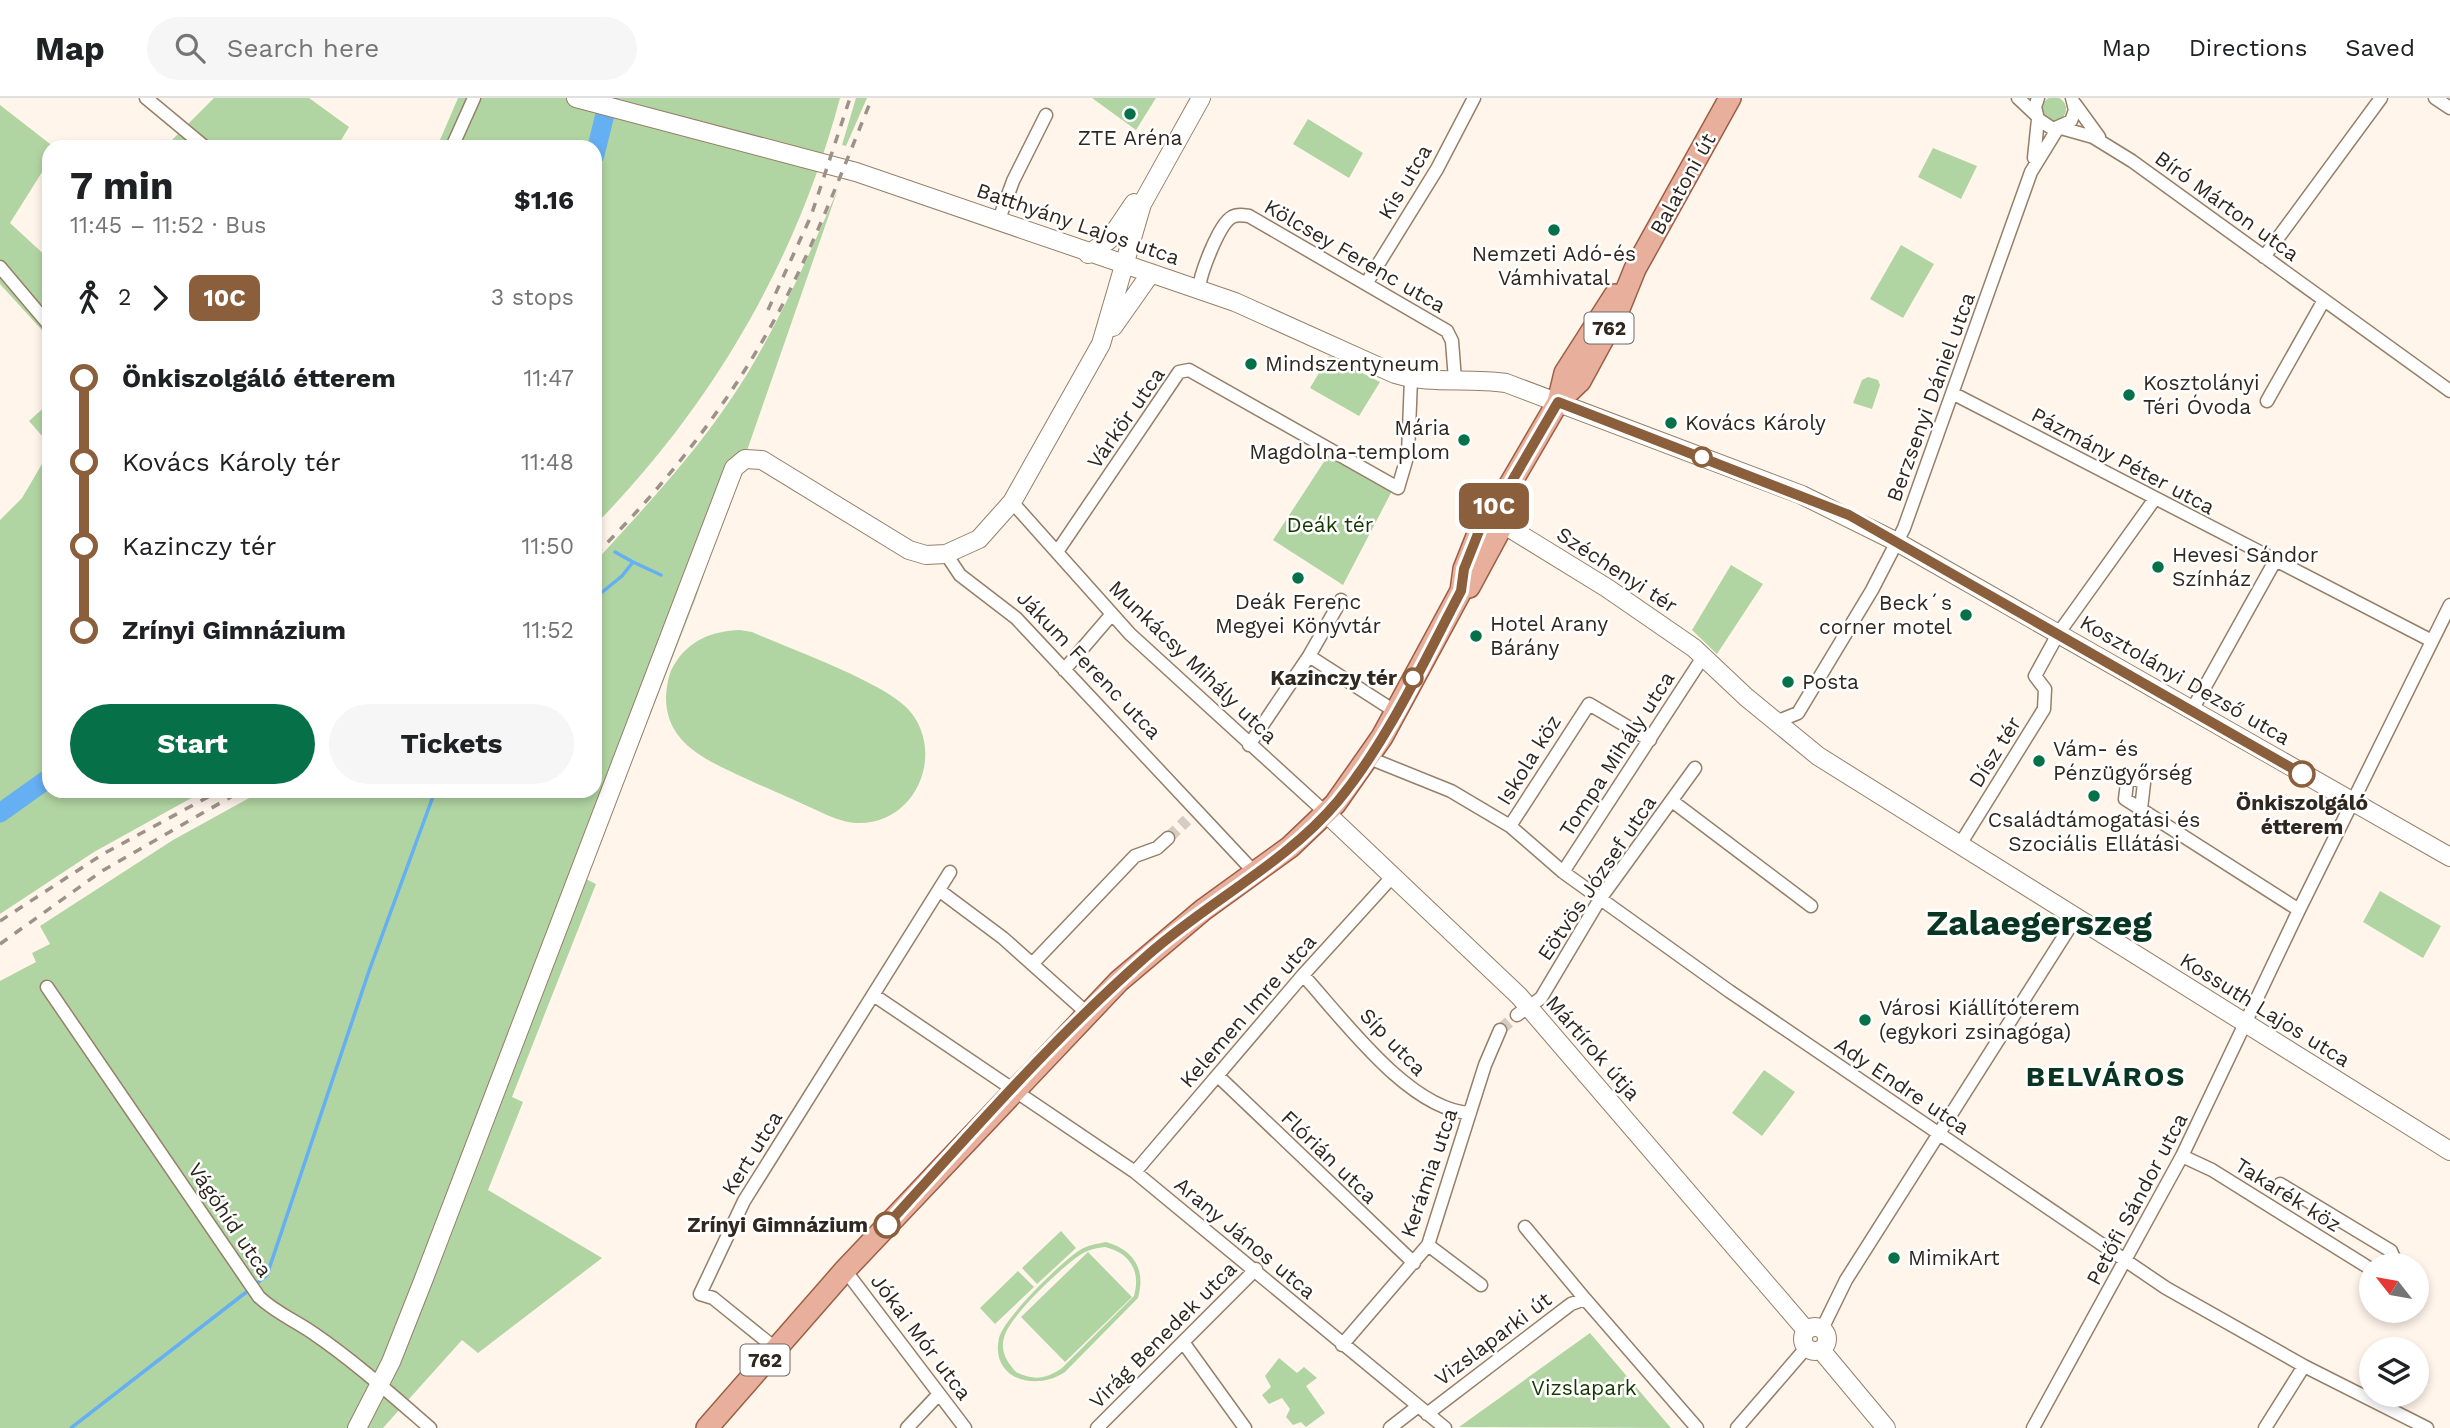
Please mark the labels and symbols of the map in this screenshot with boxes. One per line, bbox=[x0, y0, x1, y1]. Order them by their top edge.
marker: ZTE Aréna bbox=[1122, 106, 1138, 122]
place label: ZTE Aréna bbox=[1078, 125, 1182, 150]
street label: Balatoni út bbox=[1644, 128, 1721, 239]
street label: Kis utca bbox=[1372, 140, 1437, 224]
street label: Bíró Márton utca bbox=[2150, 145, 2304, 266]
street label: Batthyány Lajos utca bbox=[973, 177, 1183, 270]
street label: Kölcsey Ferenc utca bbox=[1260, 193, 1450, 318]
marker: Nemzeti Adó-és Vámhivatal bbox=[1546, 222, 1562, 238]
place label: Nemzeti Adó-és Vámhivatal bbox=[1472, 241, 1636, 290]
street label: Berzsenyi Dániel utca bbox=[1881, 289, 1980, 505]
road number: 762 bbox=[1584, 312, 1634, 344]
place label: Mindszentyneum bbox=[1265, 351, 1440, 376]
marker: Mindszentyneum bbox=[1243, 356, 1259, 372]
street label: Várkör utca bbox=[1082, 362, 1170, 473]
place label: Kosztolányi Téri Óvoda bbox=[2143, 370, 2260, 419]
marker: Kosztolányi Téri Óvoda bbox=[2121, 387, 2137, 403]
street label: Pázmány Péter utca bbox=[2027, 402, 2219, 520]
place label: Kovács Károly bbox=[1685, 410, 1826, 435]
place label: Mária Magdolna-templom bbox=[1249, 415, 1450, 464]
marker: Kovács Károly bbox=[1663, 415, 1679, 431]
marker: Mária Magdolna-templom bbox=[1456, 432, 1472, 448]
unlabelled marker bbox=[1692, 447, 1712, 467]
line badge: 10C bbox=[1454, 483, 1534, 529]
park label: Deák tér bbox=[1287, 512, 1374, 537]
street label: Széchenyi tér bbox=[1552, 521, 1683, 618]
place label: Hevesi Sándor Színház bbox=[2172, 542, 2319, 591]
marker: Hevesi Sándor Színház bbox=[2150, 559, 2166, 575]
marker: Deák Ferenc Megyei Könyvtár bbox=[1290, 570, 1306, 586]
street label: Munkácsy Mihály utca bbox=[1104, 575, 1283, 749]
street label: Jákum Ferenc utca bbox=[1012, 585, 1167, 744]
place label: Deák Ferenc Megyei Könyvtár bbox=[1215, 589, 1381, 638]
place label: Beck´s corner motel bbox=[1819, 590, 1953, 639]
marker: Beck´s corner motel bbox=[1958, 607, 1974, 623]
street label: Kosztolányi Dezső utca bbox=[2076, 609, 2295, 750]
place label: Hotel Arany Bárány bbox=[1490, 611, 1608, 660]
marker: Hotel Arany Bárány bbox=[1468, 628, 1484, 644]
place label: Kazinczy tér bbox=[1270, 665, 1397, 690]
street label: Tompa Mihály utca bbox=[1554, 666, 1679, 841]
marker: Kazinczy tér bbox=[1403, 668, 1423, 688]
place label: Posta bbox=[1802, 669, 1859, 694]
marker: Posta bbox=[1780, 674, 1796, 690]
street label: Iskola köz bbox=[1491, 710, 1566, 809]
street label: Dísz tér bbox=[1963, 711, 2026, 792]
place label: Vám- és Pénzügyőrség bbox=[2053, 736, 2193, 785]
marker: Vám- és Pénzügyőrség bbox=[2031, 753, 2047, 769]
marker: Önkiszolgáló étterem bbox=[2289, 761, 2315, 787]
marker: Családtámogatási és Szociális Ellátási bbox=[2086, 788, 2102, 804]
street label: Eötvös József utca bbox=[1532, 790, 1661, 965]
place label: Önkiszolgáló étterem bbox=[2236, 790, 2368, 839]
place label: Családtámogatási és Szociális Ellátási bbox=[1988, 807, 2200, 856]
district label: Zalaegerszeg bbox=[1926, 902, 2152, 944]
street label: Kelemen Imre utca bbox=[1174, 929, 1321, 1092]
street label: Kossuth Lajos utca bbox=[2176, 947, 2355, 1072]
street label: Mártírok útja bbox=[1541, 990, 1646, 1105]
place label: Városi Kiállítóterem (egykori zsinagóga) bbox=[1879, 995, 2080, 1044]
street label: Síp utca bbox=[1355, 1003, 1432, 1081]
marker: Városi Kiállítóterem (egykori zsinagóga) bbox=[1857, 1012, 1873, 1028]
street label: Ady Endre utca bbox=[1830, 1031, 1974, 1140]
district label: BELVÁROS bbox=[2026, 1060, 2186, 1093]
street label: Flórián utca bbox=[1276, 1105, 1383, 1209]
street label: Kerámia utca bbox=[1395, 1105, 1462, 1241]
street label: Kert utca bbox=[716, 1106, 787, 1199]
street label: Petőfi Sándor utca bbox=[2081, 1108, 2193, 1289]
street label: Takarék köz bbox=[2231, 1152, 2346, 1237]
street label: Vágóhíd utca bbox=[183, 1158, 278, 1282]
street label: Arany János utca bbox=[1170, 1171, 1321, 1304]
place label: Zrínyi Gimnázium bbox=[687, 1212, 868, 1237]
marker: Zrínyi Gimnázium bbox=[874, 1212, 900, 1238]
place label: MimikArt bbox=[1908, 1245, 2000, 1270]
marker: MimikArt bbox=[1886, 1250, 1902, 1266]
north arrow bbox=[2359, 1253, 2429, 1323]
street label: Virág Benedek utca bbox=[1084, 1256, 1242, 1413]
street label: Jókai Mór utca bbox=[866, 1269, 977, 1405]
street label: Vizslaparki út bbox=[1429, 1286, 1556, 1391]
road number: 762 bbox=[740, 1344, 790, 1376]
park label: Vizslapark bbox=[1531, 1375, 1637, 1400]

